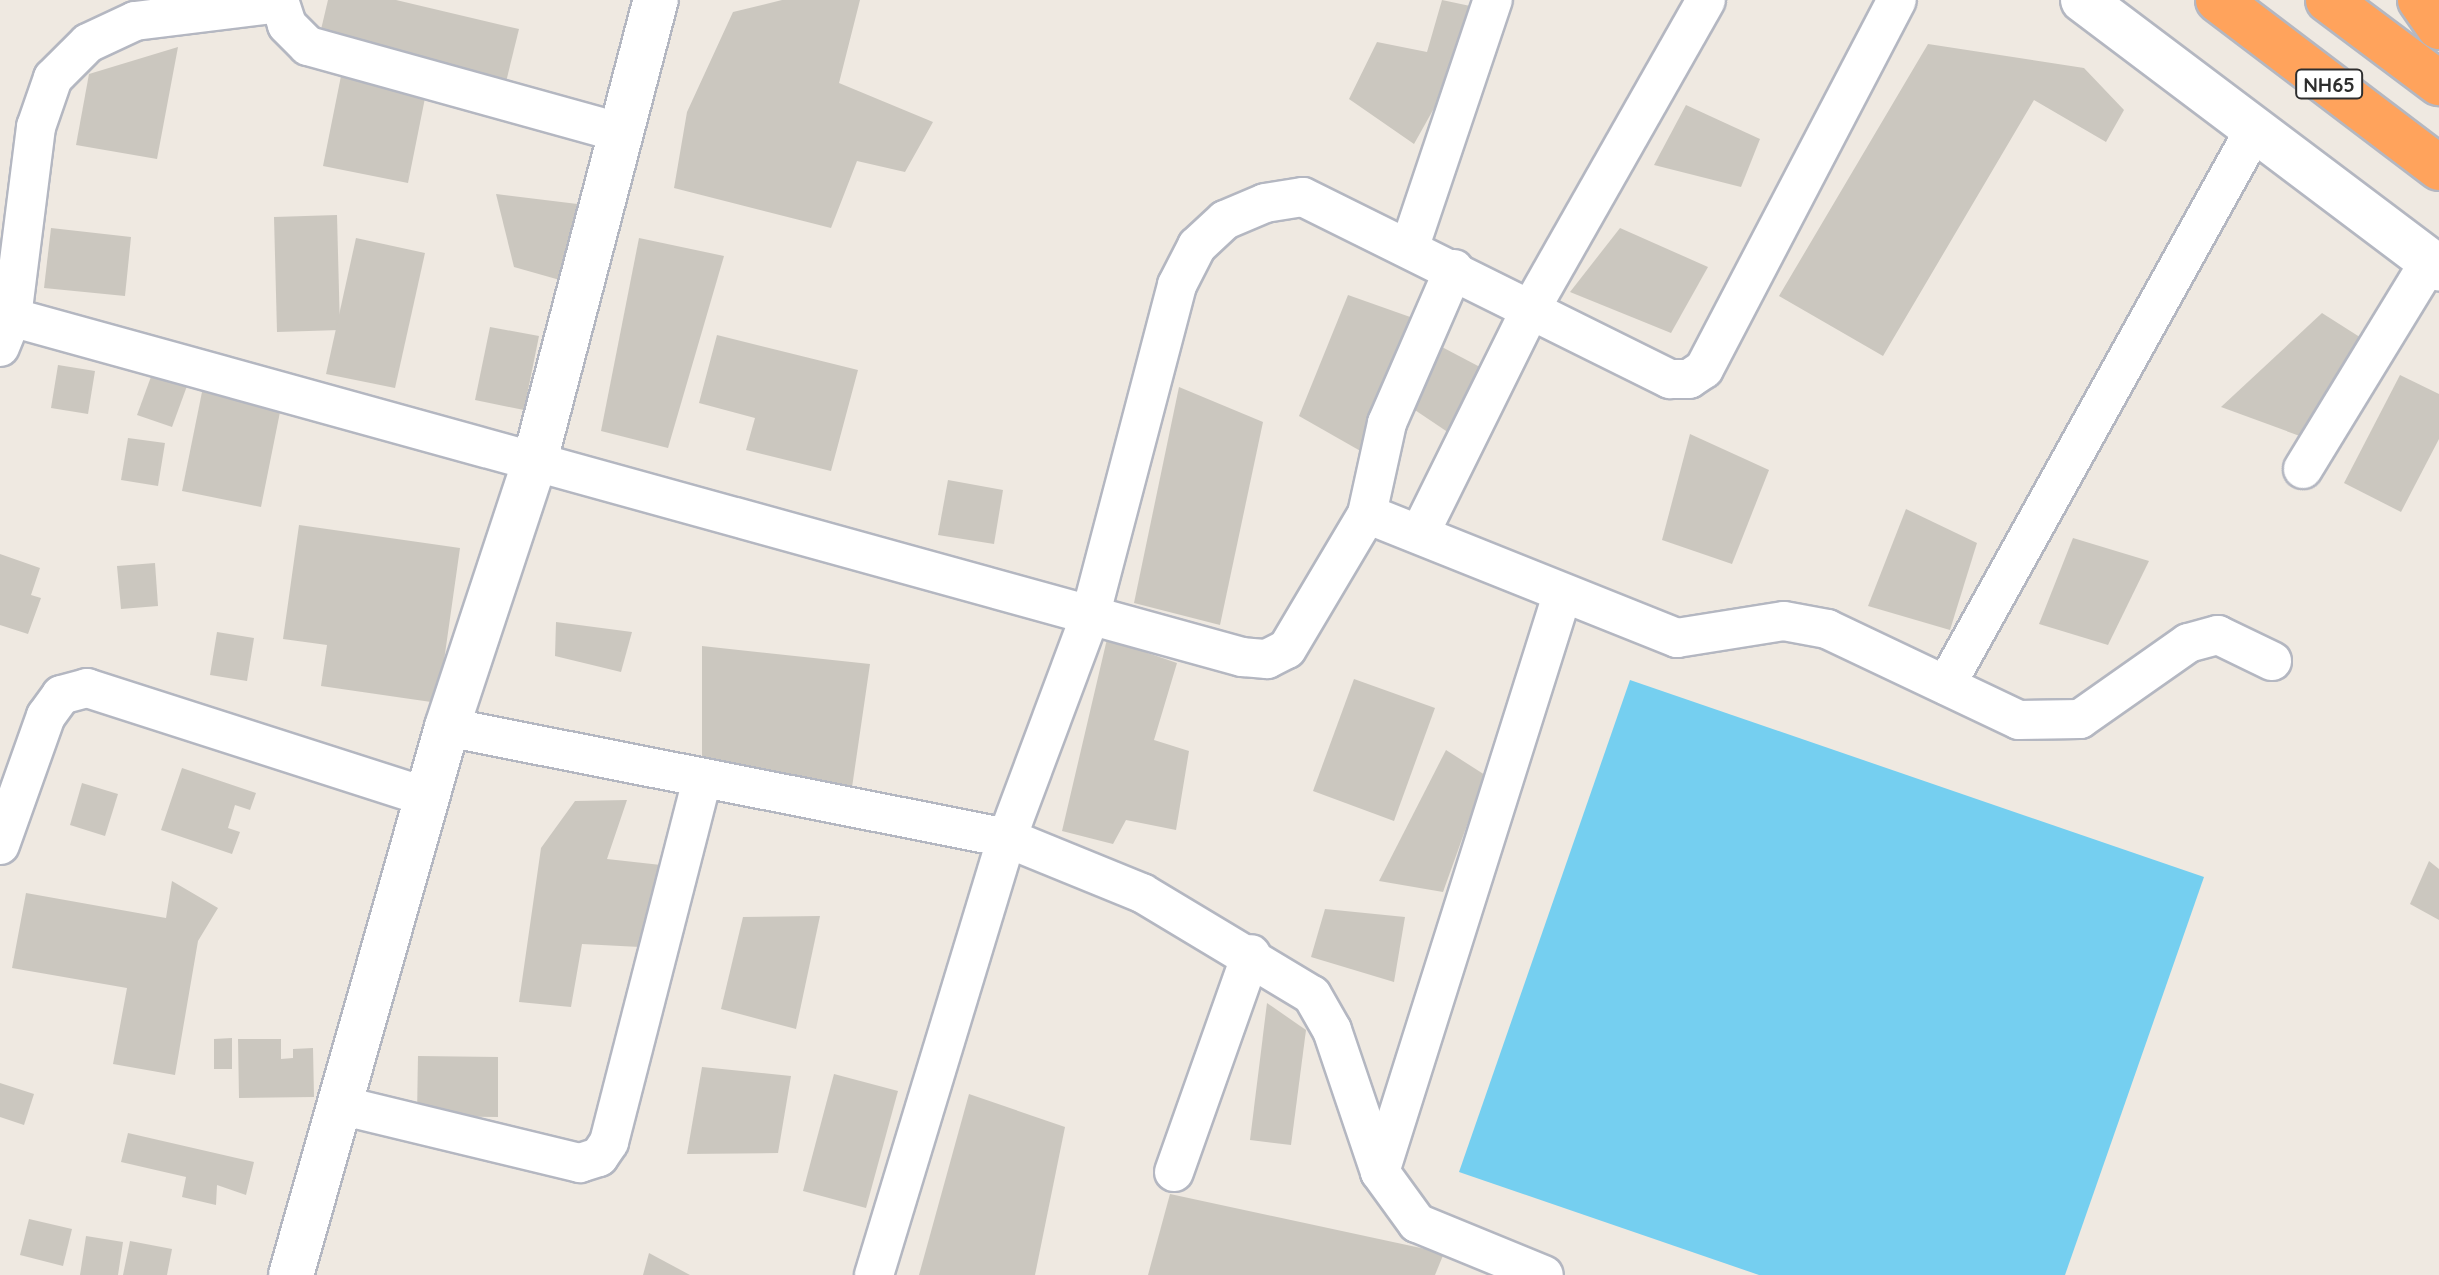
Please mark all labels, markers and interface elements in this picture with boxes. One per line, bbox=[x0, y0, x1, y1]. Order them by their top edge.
road number: NH65 bbox=[2295, 68, 2363, 100]

